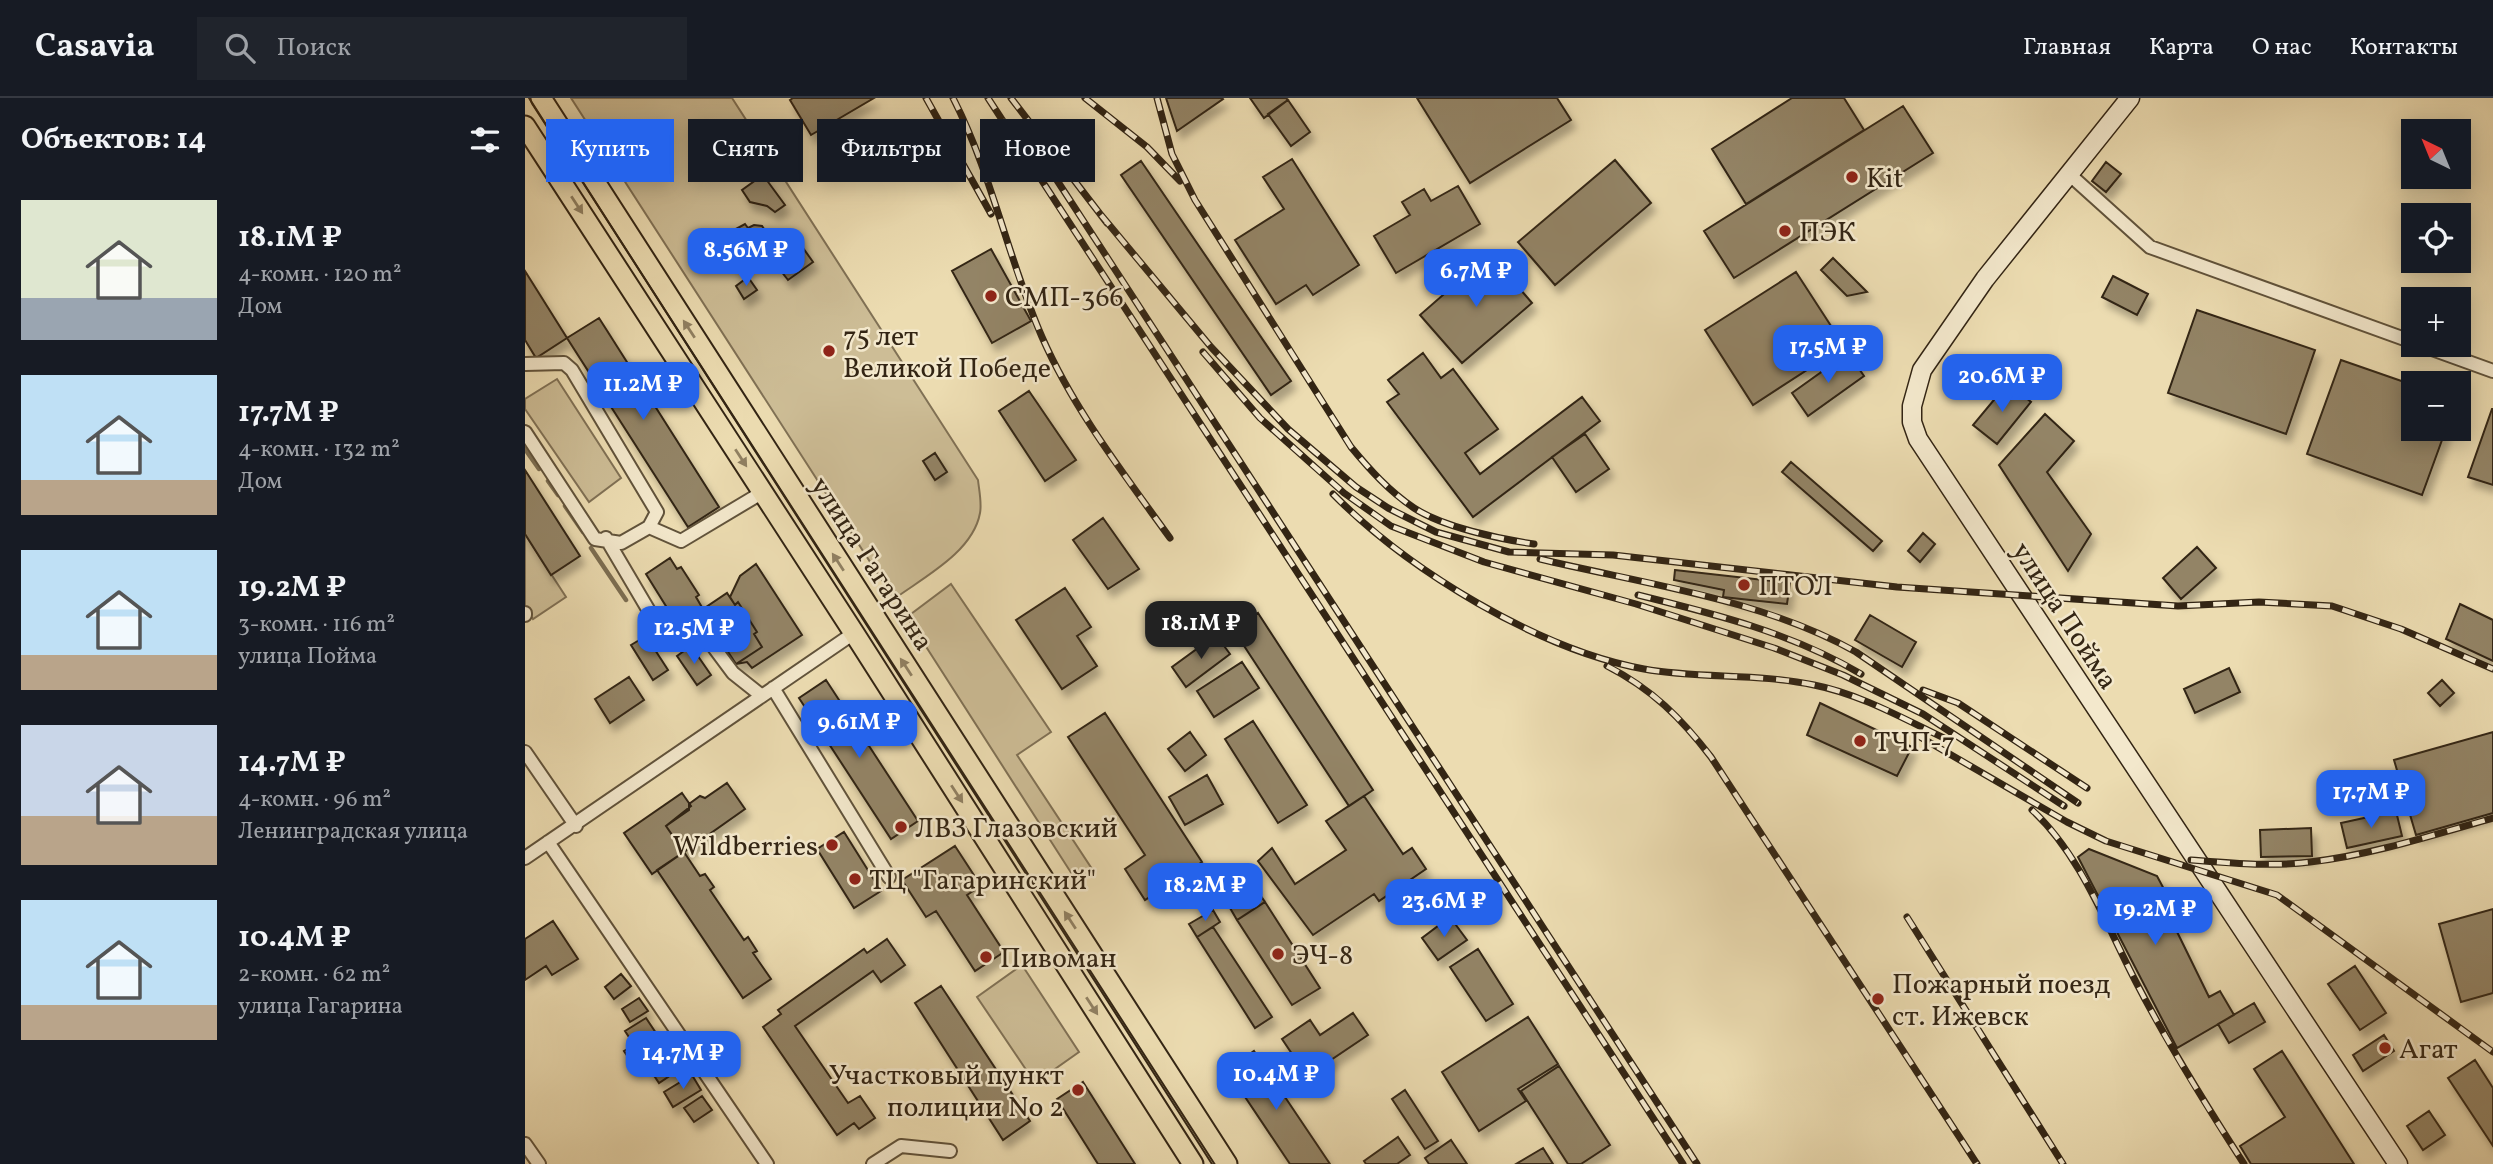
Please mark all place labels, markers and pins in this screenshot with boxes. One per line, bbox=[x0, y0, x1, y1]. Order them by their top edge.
place label: Kit bbox=[1866, 160, 1903, 199]
marker: Kit bbox=[1844, 169, 1860, 185]
place label: ПЭК bbox=[1799, 214, 1856, 253]
marker: ПЭК bbox=[1777, 223, 1793, 239]
pin: 8.56M ₽ bbox=[681, 228, 811, 288]
pin: 6.7M ₽ bbox=[1419, 250, 1533, 309]
place label: СМП-366 bbox=[1005, 279, 1124, 318]
marker: СМП-366 bbox=[983, 288, 999, 304]
place label: 75 лет Великой Победе bbox=[843, 318, 1051, 389]
pin: 17.5M ₽ bbox=[1763, 326, 1893, 385]
marker: 75 лет Великой Победе bbox=[821, 343, 837, 359]
pin: 20.6M ₽ bbox=[1937, 354, 2067, 414]
pin: 11.2M ₽ bbox=[578, 362, 708, 422]
place label: ПТОЛ bbox=[1758, 568, 1833, 607]
marker: ПТОЛ bbox=[1736, 577, 1752, 593]
pin: 18.1M ₽ bbox=[1136, 602, 1266, 661]
pin: 12.5M ₽ bbox=[629, 606, 759, 666]
pin: 9.61M ₽ bbox=[794, 700, 924, 760]
place label: ТЧП-7 bbox=[1874, 724, 1955, 763]
marker: ТЧП-7 bbox=[1852, 733, 1868, 749]
pin: 17.7M ₽ bbox=[2306, 770, 2436, 830]
place label: ЛВЗ Глазовский bbox=[915, 810, 1118, 849]
marker: ЛВЗ Глазовский bbox=[893, 819, 909, 835]
place label: Wildberries bbox=[672, 828, 818, 867]
marker: Wildberries bbox=[824, 837, 840, 853]
place label: ТЦ "Гагаринский" bbox=[869, 862, 1096, 901]
pin: 18.2M ₽ bbox=[1140, 864, 1270, 923]
marker: ТЦ "Гагаринский" bbox=[847, 871, 863, 887]
pin: 23.6M ₽ bbox=[1379, 880, 1509, 939]
pin: 19.2M ₽ bbox=[2090, 888, 2220, 947]
place label: ЭЧ-8 bbox=[1292, 937, 1353, 976]
place label: Пивоман bbox=[1000, 940, 1117, 979]
marker: ЭЧ-8 bbox=[1270, 946, 1286, 962]
marker: Пивоман bbox=[978, 949, 994, 965]
place label: Пожарный поезд ст. Ижевск bbox=[1892, 966, 2111, 1037]
marker: Пожарный поезд ст. Ижевск bbox=[1870, 991, 1886, 1007]
place label: Агат bbox=[2399, 1031, 2458, 1070]
pin: 14.7M ₽ bbox=[618, 1032, 748, 1091]
marker: Агат bbox=[2377, 1040, 2393, 1056]
pin: 10.4M ₽ bbox=[1211, 1052, 1341, 1112]
place label: Участковый пункт полиции No 2 bbox=[829, 1057, 1064, 1128]
marker: Участковый пункт полиции No 2 bbox=[1070, 1082, 1086, 1098]

